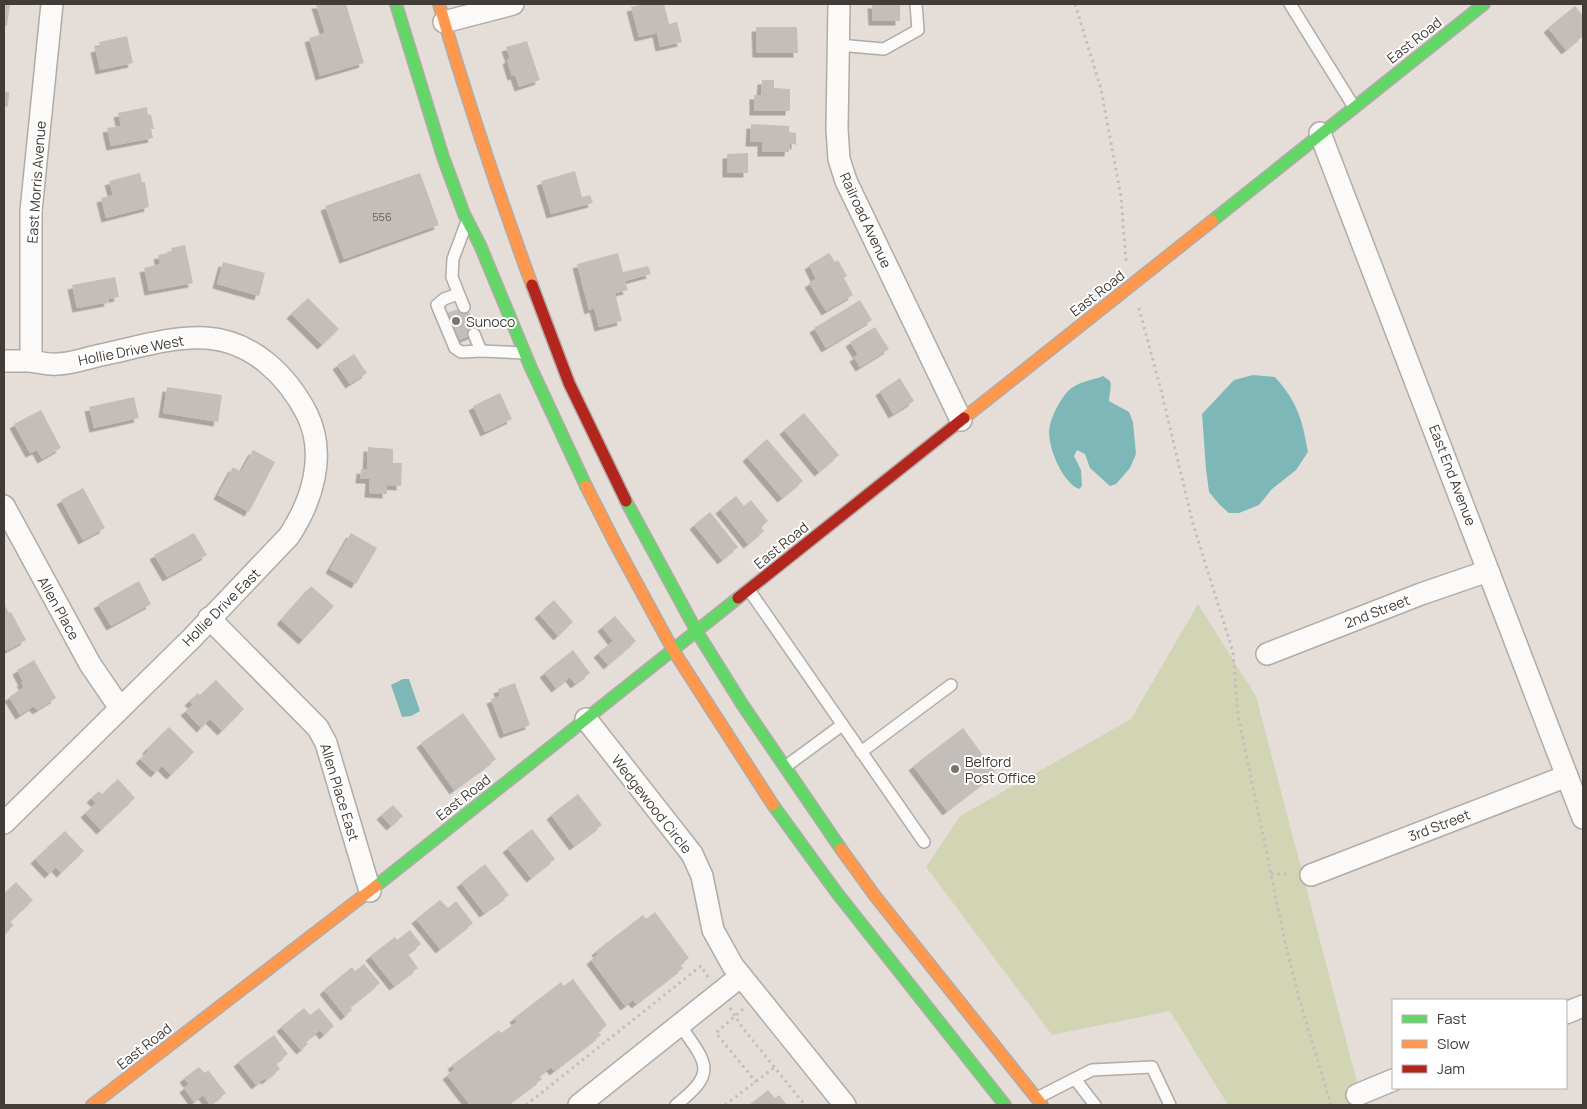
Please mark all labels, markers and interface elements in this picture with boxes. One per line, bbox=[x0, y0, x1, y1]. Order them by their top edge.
street label: East Road bbox=[1383, 13, 1445, 67]
street label: East Morris Avenue bbox=[22, 120, 50, 244]
street label: Railroad Avenue bbox=[836, 169, 896, 271]
house number: 556 bbox=[372, 209, 392, 224]
street label: East Road bbox=[1066, 266, 1128, 320]
place label: Sunoco bbox=[466, 312, 515, 331]
marker: Sunoco bbox=[450, 315, 462, 327]
street label: Hollie Drive West bbox=[76, 330, 186, 370]
street label: East End Avenue bbox=[1425, 422, 1481, 528]
street label: East Road bbox=[750, 517, 812, 573]
street label: Hollie Drive East bbox=[178, 564, 264, 650]
street label: Allen Place bbox=[34, 573, 84, 643]
street label: 2nd Street bbox=[1342, 590, 1413, 632]
street label: Allen Place East bbox=[316, 741, 364, 844]
street label: Wedgewood Circle bbox=[608, 751, 696, 857]
place label: Belford Post Office bbox=[965, 752, 1036, 787]
marker: Belford Post Office bbox=[949, 763, 961, 775]
street label: East Road bbox=[432, 770, 494, 824]
street label: 3rd Street bbox=[1405, 804, 1473, 845]
legend bbox=[1392, 999, 1567, 1089]
text: Fast bbox=[1437, 1008, 1466, 1029]
street label: East Road bbox=[113, 1019, 175, 1073]
text: Slow bbox=[1437, 1033, 1470, 1054]
text: Jam bbox=[1437, 1058, 1465, 1079]

